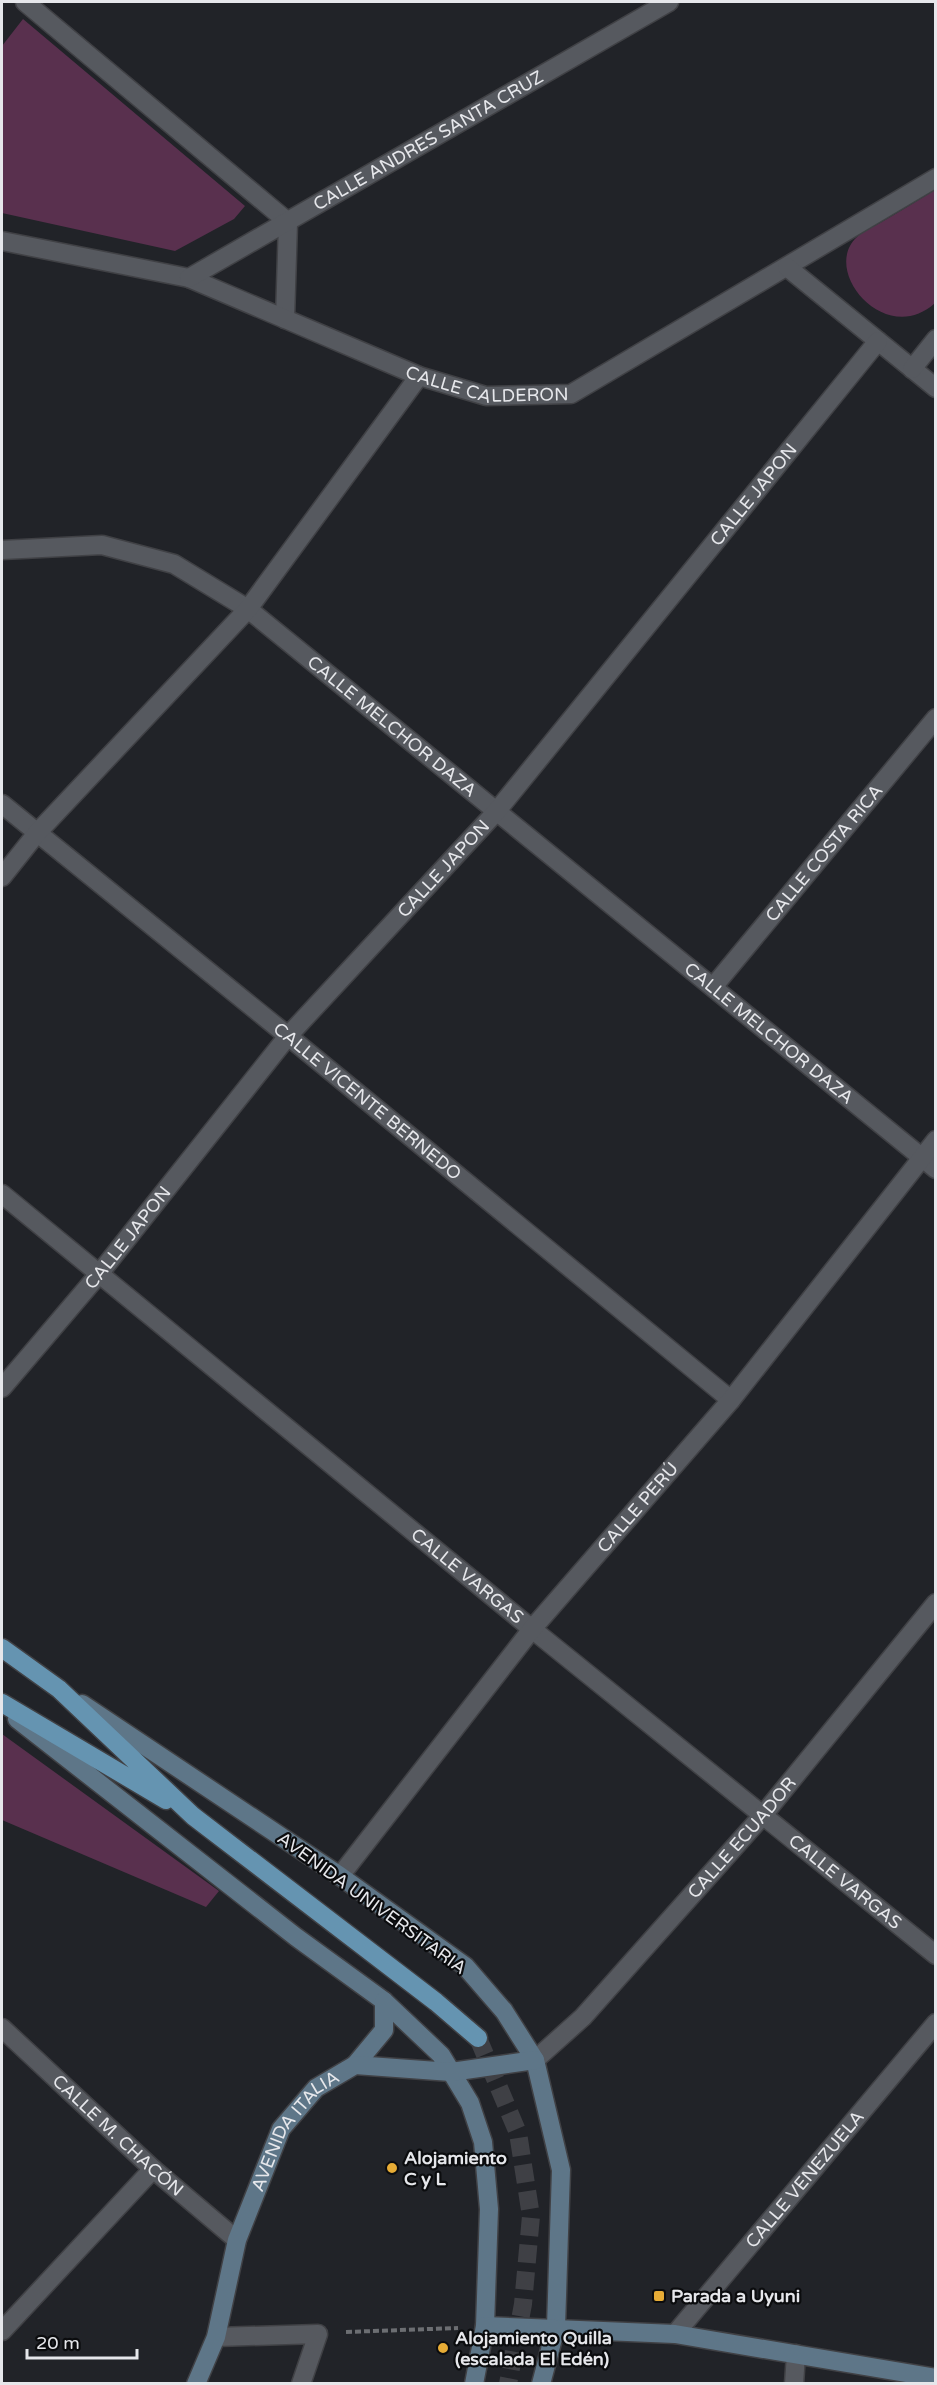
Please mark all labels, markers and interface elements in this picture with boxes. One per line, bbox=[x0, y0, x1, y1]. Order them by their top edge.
street label: CALLE ANDRES SANTA CRUZ bbox=[309, 66, 547, 215]
street label: CALLE CALDERON bbox=[402, 361, 569, 408]
street label: CALLE JAPON bbox=[705, 439, 802, 550]
street label: CALLE MELCHOR DAZA bbox=[303, 651, 481, 802]
street label: CALLE COSTA RICA bbox=[761, 780, 887, 926]
street label: CALLE JAPON bbox=[393, 815, 494, 922]
street label: CALLE MELCHOR DAZA bbox=[680, 958, 858, 1109]
street label: CALLE VICENTE BERNEDO bbox=[269, 1018, 466, 1185]
street label: CALLE JAPON bbox=[80, 1182, 176, 1294]
street label: CALLE PERÚ bbox=[592, 1458, 683, 1557]
street label: CALLE VARGAS bbox=[407, 1523, 528, 1629]
street label: CALLE ECUADOR bbox=[683, 1772, 801, 1903]
street label: AVENIDA UNIVERSITARIA bbox=[273, 1827, 471, 1979]
street label: CALLE VARGAS bbox=[784, 1829, 906, 1934]
street label: AVENIDA ITALIA bbox=[246, 2066, 343, 2195]
street label: CALLE M. CHACÓN bbox=[48, 2070, 188, 2201]
street label: CALLE VENEZUELA bbox=[741, 2106, 869, 2253]
place label: Alojamiento C y L bbox=[404, 2147, 507, 2190]
marker: Alojamiento C y L bbox=[385, 2161, 399, 2175]
place label: Parada a Uyuni bbox=[671, 2285, 800, 2307]
marker: Parada a Uyuni bbox=[652, 2289, 666, 2303]
scale bar bbox=[27, 2322, 136, 2360]
place label: Alojamiento Quilla (escalada El Edén) bbox=[455, 2327, 612, 2370]
text: 20 m bbox=[36, 2332, 80, 2354]
marker: Alojamiento Quilla (escalada El Edén) bbox=[436, 2341, 450, 2355]

